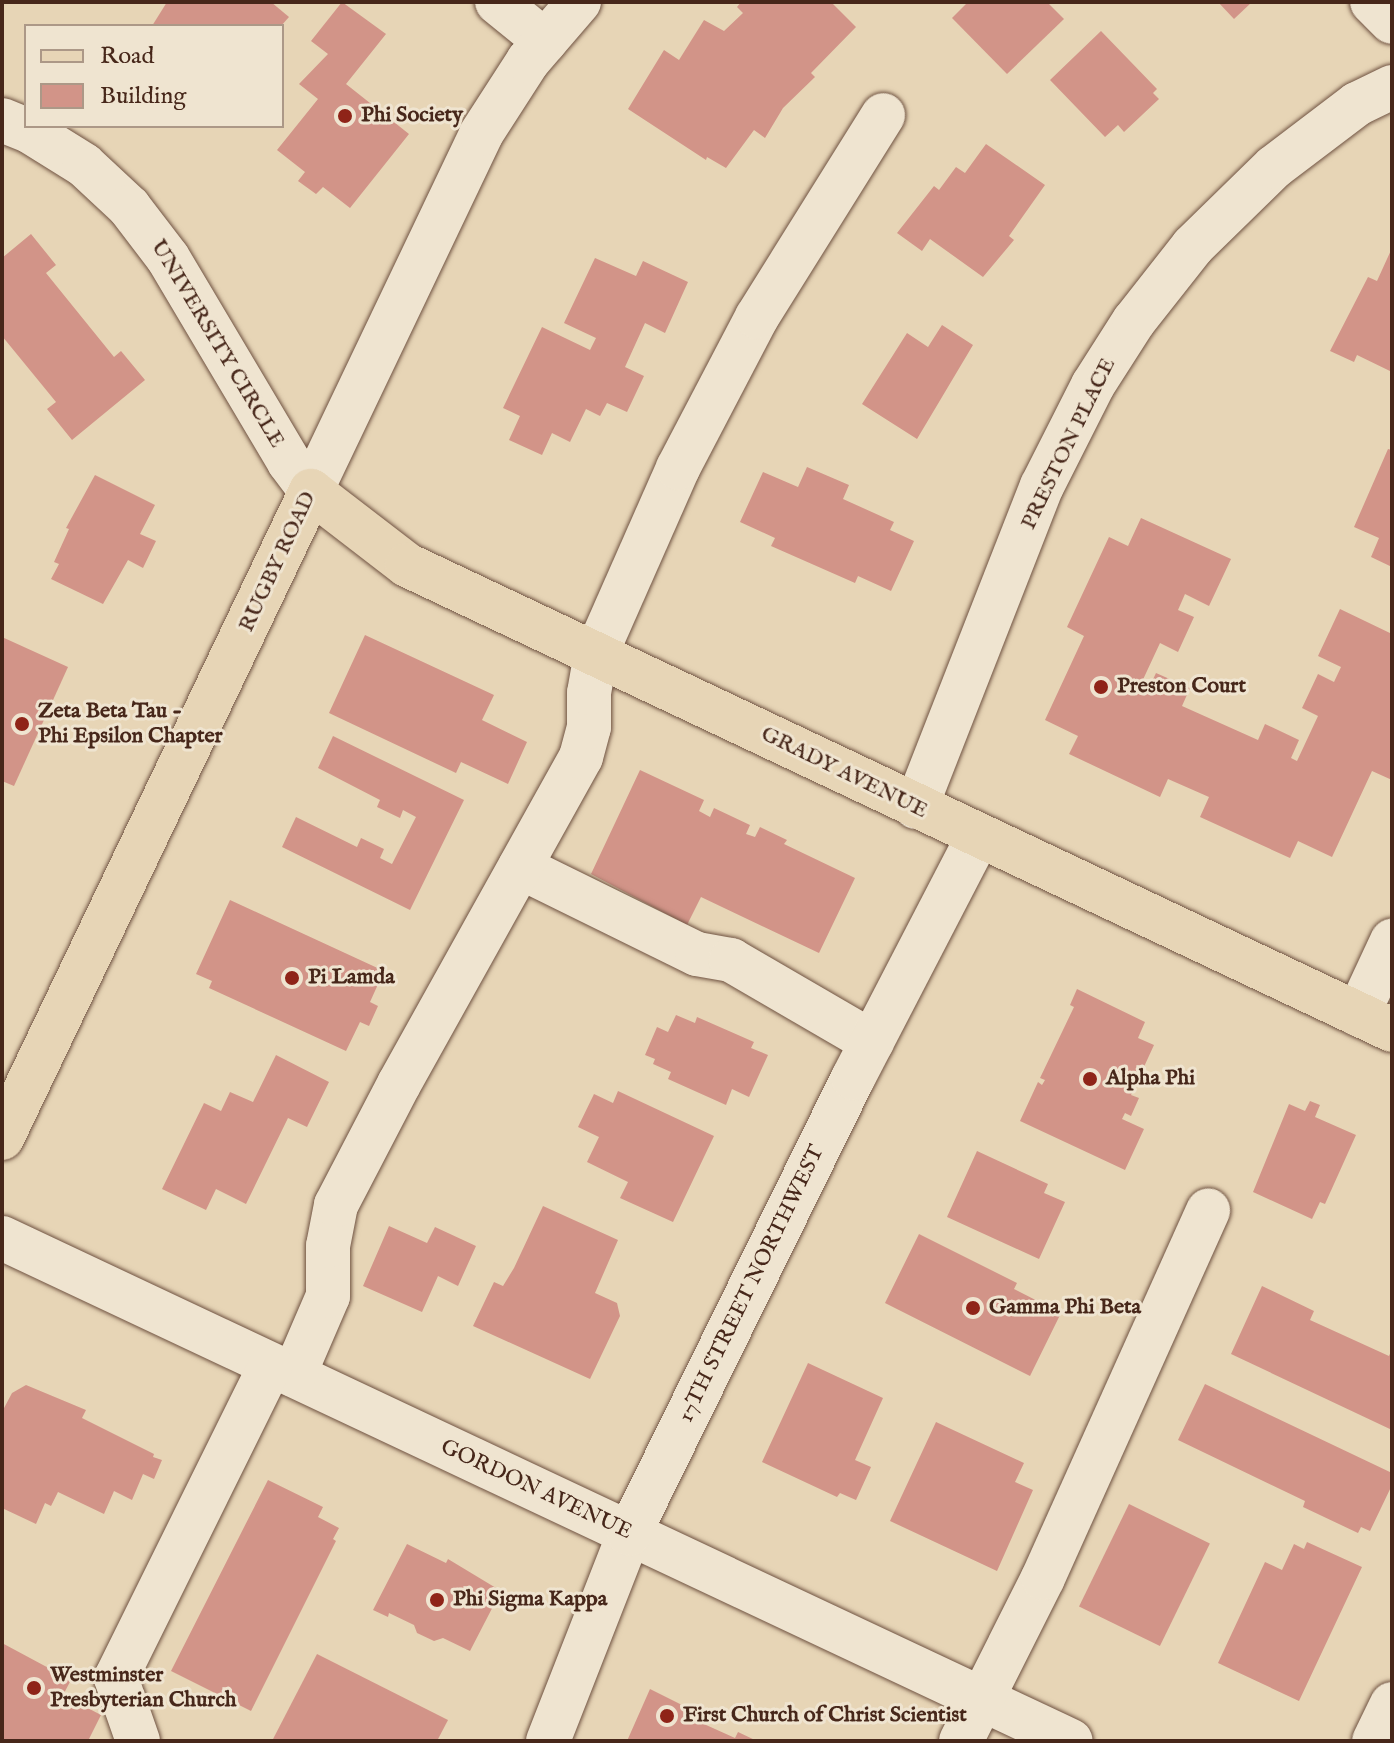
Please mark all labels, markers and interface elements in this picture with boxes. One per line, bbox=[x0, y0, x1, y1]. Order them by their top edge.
legend bbox=[24, 24, 284, 128]
text: Road bbox=[100, 41, 154, 72]
text: Building bbox=[100, 81, 186, 112]
place label: Phi Society bbox=[361, 103, 463, 129]
marker: Phi Society bbox=[336, 107, 354, 125]
street label: UNIVERSITY CIRCLE bbox=[144, 235, 290, 453]
street label: PRESTON PLACE bbox=[1016, 354, 1122, 534]
street label: RUGBY ROAD bbox=[234, 488, 322, 636]
place label: Preston Court bbox=[1117, 674, 1246, 700]
marker: Preston Court bbox=[1092, 678, 1110, 696]
place label: Zeta Beta Tau - Phi Epsilon Chapter bbox=[38, 698, 223, 750]
marker: Zeta Beta Tau - Phi Epsilon Chapter bbox=[13, 715, 31, 733]
street label: GRADY AVENUE bbox=[756, 721, 932, 825]
place label: Pi Lamda bbox=[308, 965, 395, 991]
marker: Pi Lamda bbox=[283, 969, 301, 987]
place label: Alpha Phi bbox=[1106, 1066, 1195, 1092]
marker: Alpha Phi bbox=[1081, 1070, 1099, 1088]
street label: 17TH STREET NORTHWEST bbox=[673, 1141, 831, 1427]
place label: Gamma Phi Beta bbox=[989, 1295, 1141, 1321]
marker: Gamma Phi Beta bbox=[964, 1299, 982, 1317]
street label: GORDON AVENUE bbox=[436, 1434, 636, 1546]
place label: Phi Sigma Kappa bbox=[453, 1587, 607, 1613]
marker: Phi Sigma Kappa bbox=[428, 1591, 446, 1609]
place label: Westminster Presbyterian Church bbox=[50, 1662, 237, 1714]
marker: Westminster Presbyterian Church bbox=[25, 1679, 43, 1697]
place label: First Church of Christ Scientist bbox=[683, 1703, 967, 1729]
marker: First Church of Christ Scientist bbox=[658, 1707, 676, 1725]

